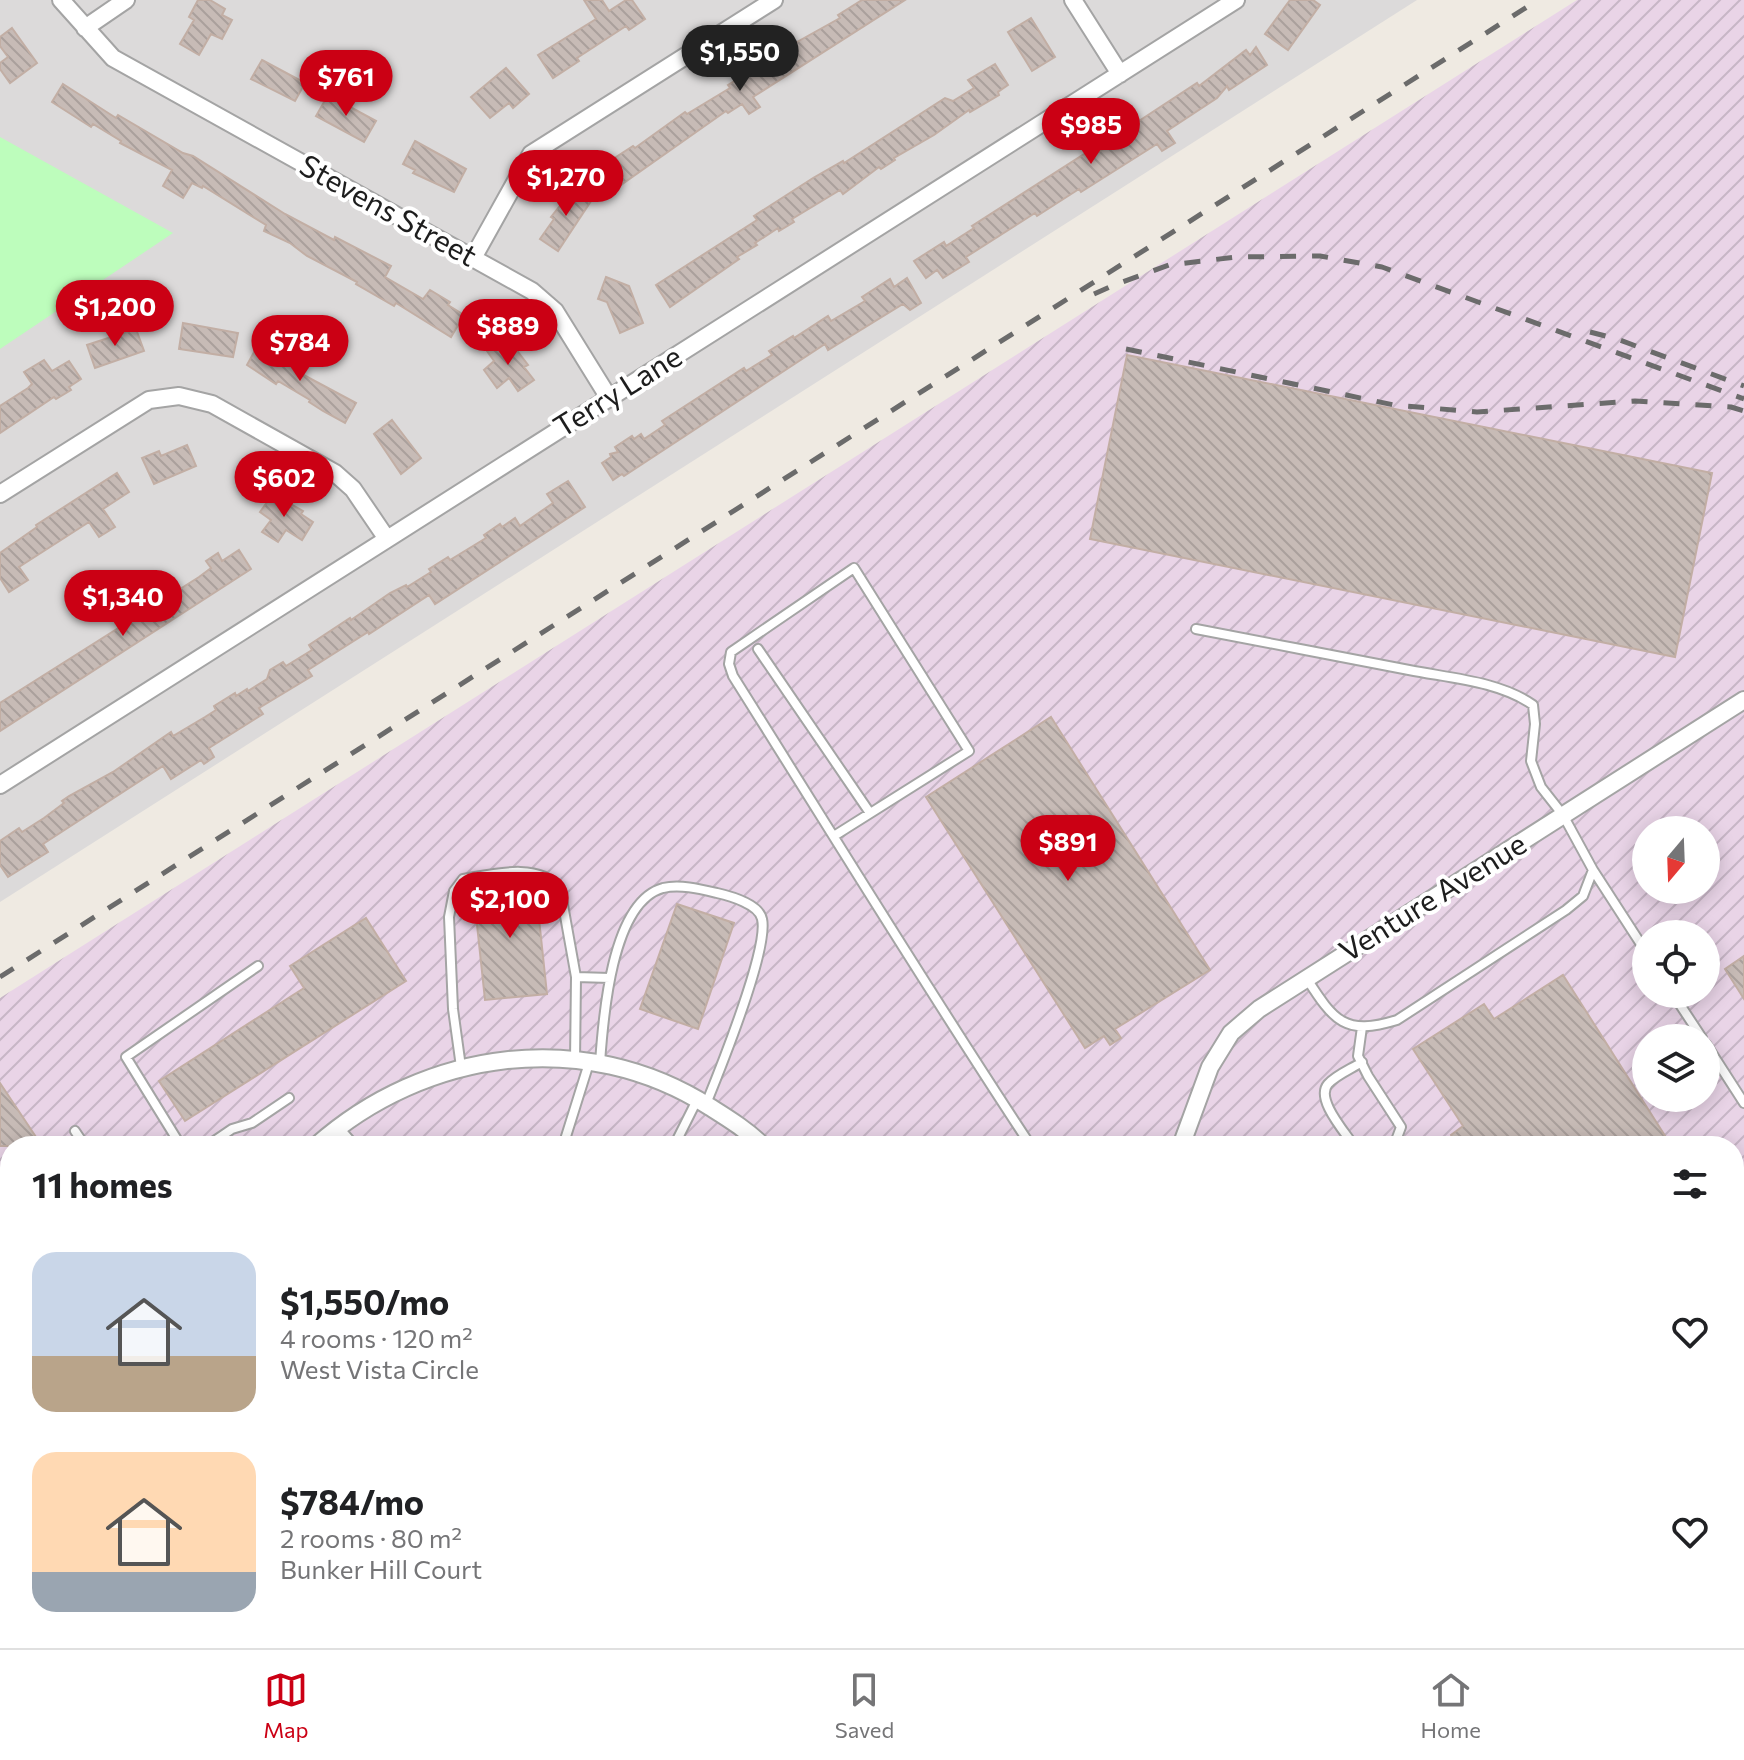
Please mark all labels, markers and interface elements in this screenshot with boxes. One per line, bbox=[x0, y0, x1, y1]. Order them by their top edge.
pin: $1,550 bbox=[675, 25, 805, 93]
text: $1,550 bbox=[700, 35, 780, 66]
pin: $761 bbox=[299, 50, 393, 118]
text: $761 bbox=[318, 60, 374, 91]
pin: $985 bbox=[1044, 98, 1138, 166]
text: $985 bbox=[1060, 108, 1122, 139]
street label: Stevens Street bbox=[294, 145, 484, 273]
pin: $1,270 bbox=[501, 150, 631, 218]
text: $1,270 bbox=[526, 160, 606, 191]
pin: $1,200 bbox=[50, 280, 180, 348]
text: $1,200 bbox=[74, 290, 156, 321]
pin: $889 bbox=[461, 299, 555, 367]
text: $889 bbox=[476, 309, 540, 340]
pin: $784 bbox=[253, 315, 347, 383]
text: $784 bbox=[269, 325, 331, 356]
street label: Terry Lane bbox=[546, 336, 687, 444]
pin: $602 bbox=[237, 451, 331, 519]
text: $602 bbox=[253, 461, 315, 492]
pin: $1,340 bbox=[58, 570, 188, 638]
text: $1,340 bbox=[82, 580, 164, 611]
pin: $891 bbox=[1021, 815, 1115, 883]
north arrow bbox=[1632, 816, 1720, 904]
map controls bbox=[1632, 816, 1720, 1112]
street label: Venture Avenue bbox=[1331, 824, 1532, 968]
text: $891 bbox=[1039, 825, 1097, 856]
pin: $2,100 bbox=[445, 872, 575, 940]
text: $2,100 bbox=[470, 882, 550, 913]
button: locate bbox=[1632, 920, 1720, 1008]
button: layers bbox=[1632, 1024, 1720, 1112]
icon: filters bbox=[1668, 1162, 1712, 1206]
text: 11 homes bbox=[32, 1163, 173, 1205]
text: $1,550/mo bbox=[280, 1280, 449, 1322]
icon: home bbox=[96, 1284, 192, 1380]
icon: heart bbox=[1668, 1310, 1712, 1354]
text: 4 rooms · 120 m² bbox=[280, 1322, 473, 1353]
text: West Vista Circle bbox=[280, 1353, 479, 1384]
text: $784/mo bbox=[280, 1480, 424, 1522]
icon: home bbox=[96, 1484, 192, 1580]
icon: heart bbox=[1668, 1510, 1712, 1554]
text: 2 rooms · 80 m² bbox=[280, 1522, 462, 1553]
text: Bunker Hill Court bbox=[280, 1553, 482, 1584]
tab: Map bbox=[263, 1668, 309, 1743]
tab: Saved bbox=[835, 1668, 894, 1743]
tab: Home bbox=[1420, 1668, 1481, 1743]

